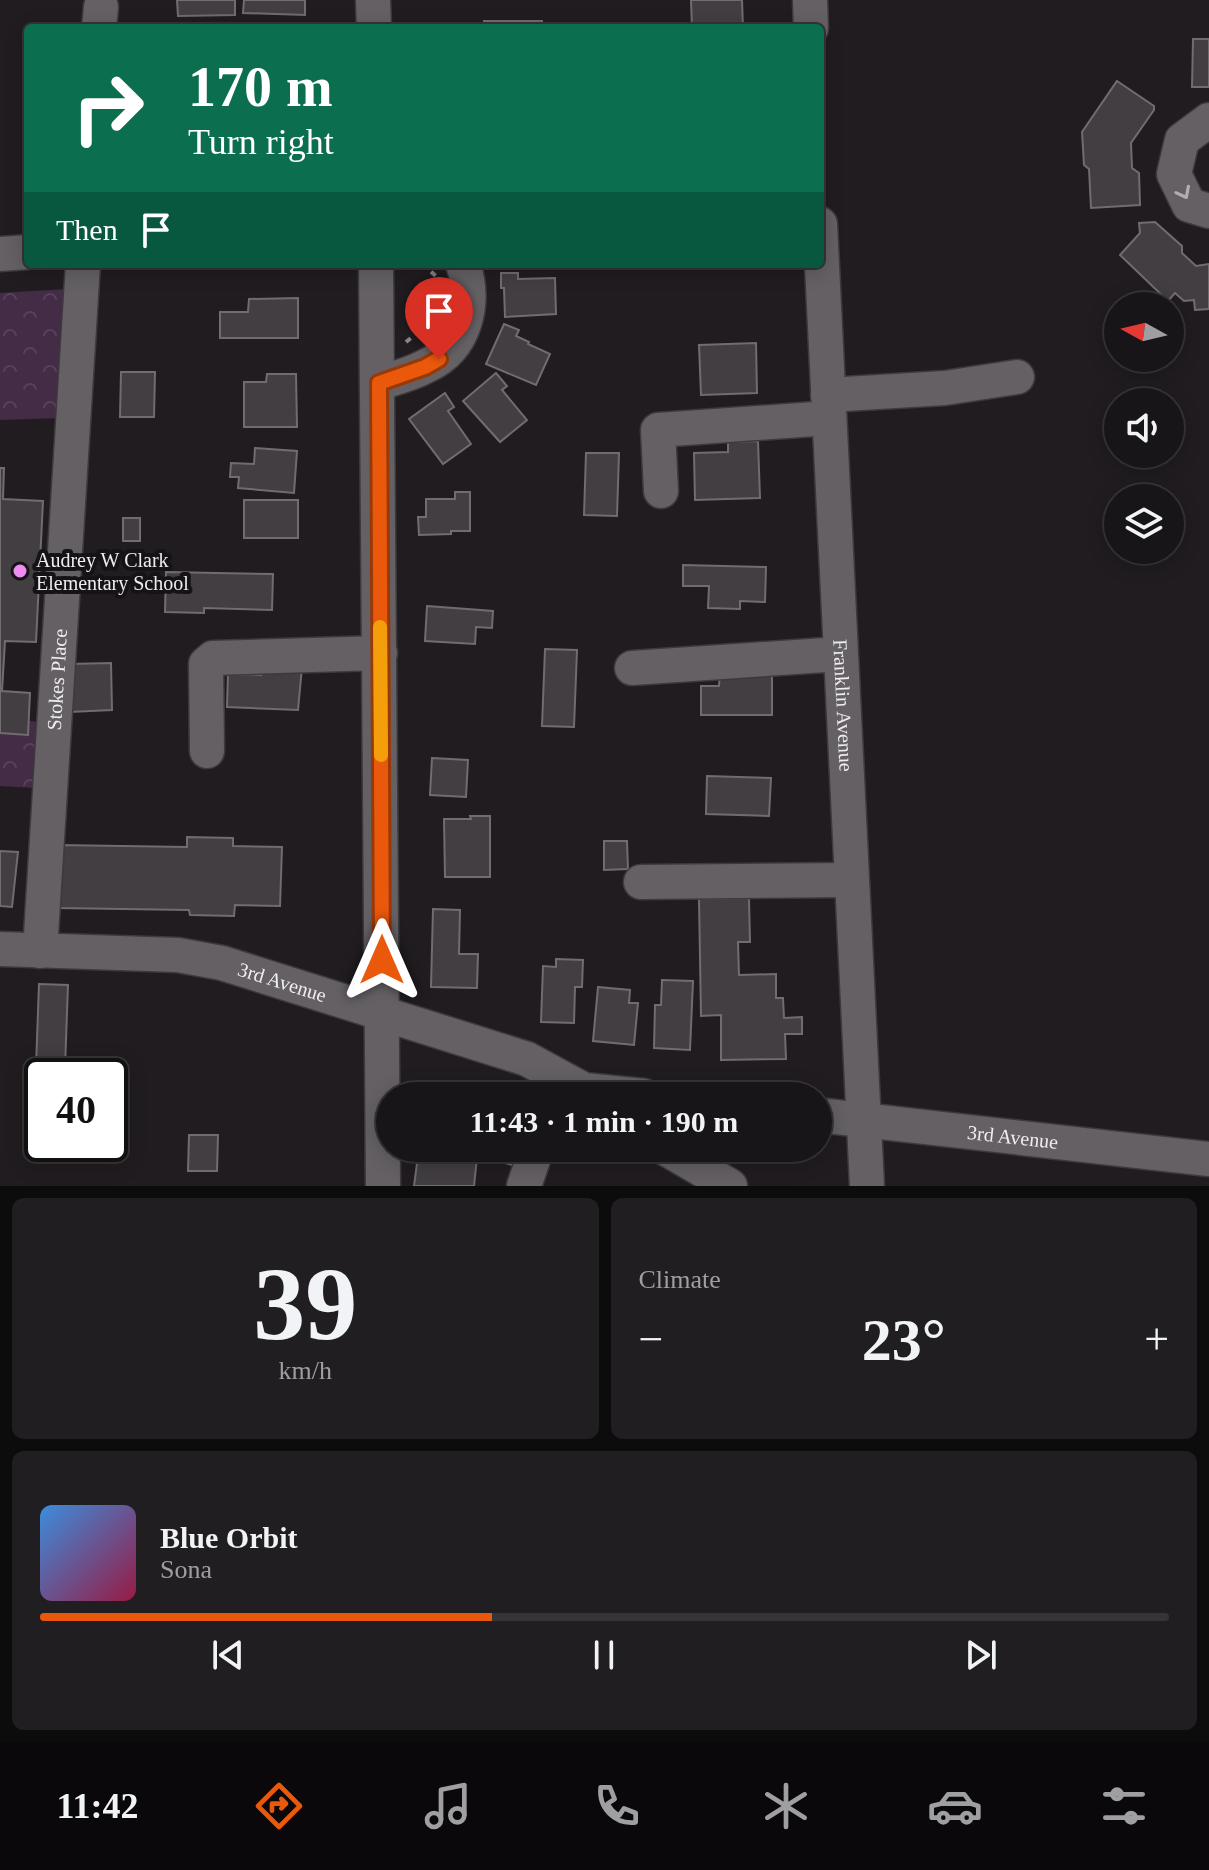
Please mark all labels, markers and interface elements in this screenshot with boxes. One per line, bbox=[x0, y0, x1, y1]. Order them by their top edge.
icon: right bbox=[56, 56, 160, 160]
text: 170 m bbox=[188, 56, 333, 118]
text: Turn right bbox=[188, 122, 334, 162]
one-way arrow bbox=[1174, 185, 1190, 200]
icon: arrive bbox=[134, 208, 178, 252]
text: Then bbox=[56, 213, 118, 246]
pin bbox=[405, 277, 473, 359]
icon: arrive bbox=[417, 289, 461, 333]
north arrow bbox=[1104, 292, 1184, 372]
map controls bbox=[1104, 292, 1184, 564]
button: sound bbox=[1104, 388, 1184, 468]
button: layers bbox=[1104, 484, 1184, 564]
place label: Audrey W Clark Elementary School bbox=[36, 549, 189, 595]
marker: Audrey W Clark Elementary School bbox=[11, 562, 29, 580]
street label: Stokes Place bbox=[43, 628, 71, 731]
street label: Franklin Avenue bbox=[829, 639, 858, 772]
position arrow bbox=[340, 918, 424, 1002]
street label: 3rd Avenue bbox=[235, 958, 329, 1006]
speed limit sign: 40 bbox=[24, 1058, 128, 1162]
text: 11:43 · 1 min · 190 m bbox=[470, 1105, 738, 1138]
street label: 3rd Avenue bbox=[966, 1121, 1059, 1153]
text: 39 bbox=[253, 1246, 357, 1361]
text: Climate bbox=[639, 1265, 721, 1294]
text: 23° bbox=[862, 1307, 946, 1373]
text: − bbox=[639, 1315, 663, 1364]
text: + bbox=[1144, 1315, 1169, 1364]
text: km/h bbox=[279, 1356, 332, 1385]
text: Blue Orbit bbox=[160, 1521, 298, 1554]
text: Sona bbox=[160, 1555, 212, 1584]
icon: previous bbox=[206, 1633, 250, 1677]
icon: pause bbox=[582, 1633, 626, 1677]
icon: next bbox=[959, 1633, 1003, 1677]
icon: directions bbox=[251, 1778, 307, 1834]
icon: music bbox=[420, 1778, 476, 1834]
icon: phone bbox=[589, 1778, 645, 1834]
icon: climate bbox=[758, 1778, 814, 1834]
icon: car bbox=[927, 1778, 983, 1834]
icon: filters bbox=[1096, 1778, 1152, 1834]
text: 11:42 bbox=[56, 1786, 139, 1826]

